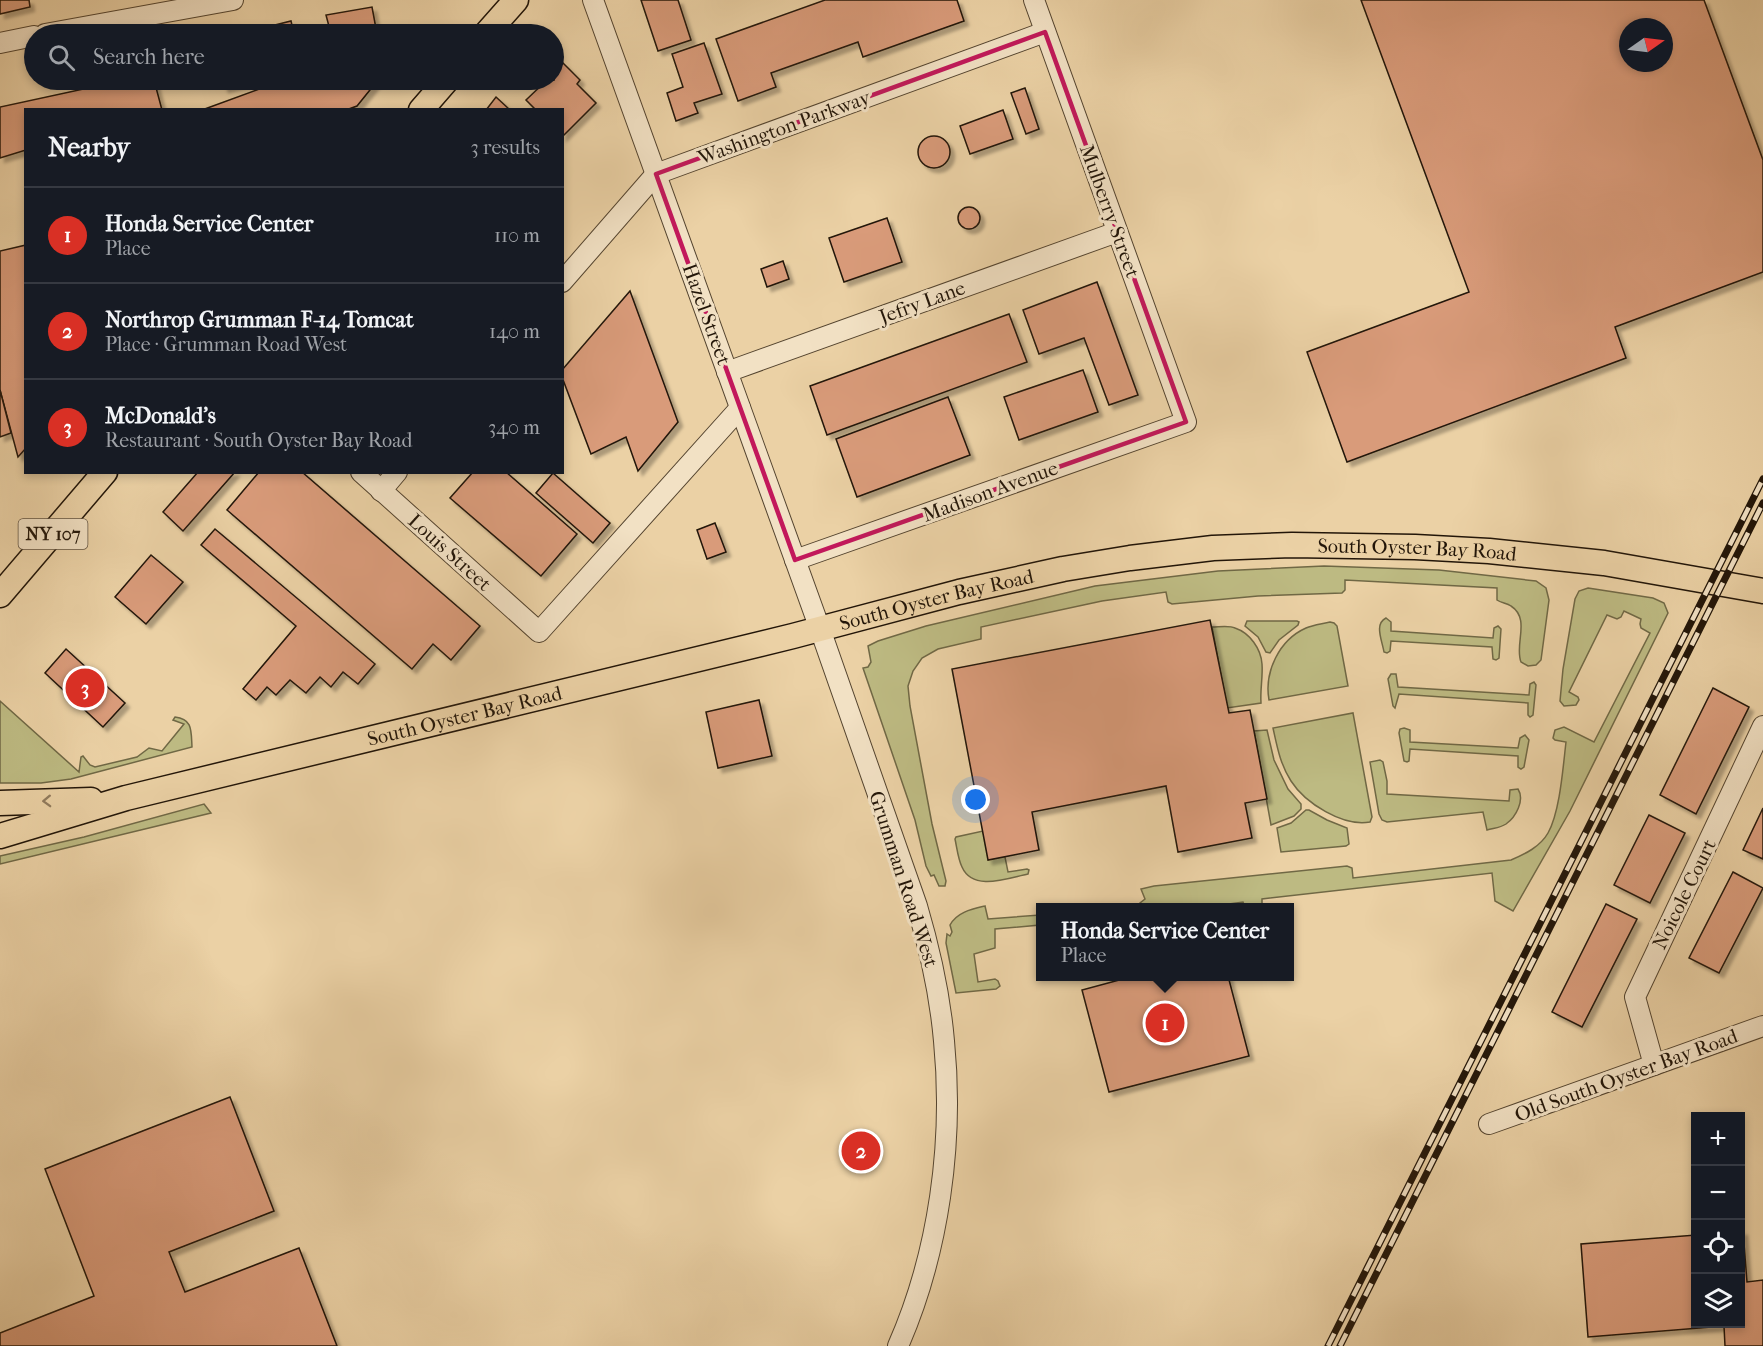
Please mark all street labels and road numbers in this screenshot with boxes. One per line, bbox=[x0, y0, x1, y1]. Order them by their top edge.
street label: Washington Parkway bbox=[694, 85, 875, 170]
street label: Mulberry Street bbox=[1075, 142, 1144, 281]
street label: Hazel Street bbox=[678, 260, 736, 368]
street label: Jefry Lane bbox=[874, 276, 968, 329]
street label: Madison Avenue bbox=[919, 456, 1061, 527]
street label: Louis Street bbox=[403, 509, 496, 596]
road number: NY 107 bbox=[19, 519, 88, 549]
street label: South Oyster Bay Road bbox=[1317, 534, 1519, 566]
street label: South Oyster Bay Road bbox=[837, 565, 1037, 635]
street label: South Oyster Bay Road bbox=[365, 681, 565, 751]
street label: Grumman Road West bbox=[864, 788, 943, 970]
street label: Noicole Court bbox=[1648, 835, 1721, 953]
street label: Old South Oyster Bay Road bbox=[1512, 1024, 1742, 1127]

